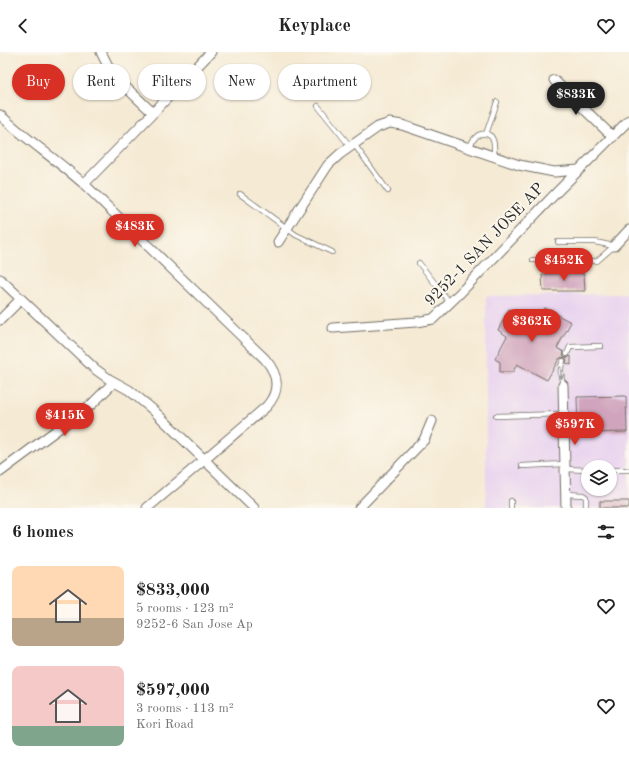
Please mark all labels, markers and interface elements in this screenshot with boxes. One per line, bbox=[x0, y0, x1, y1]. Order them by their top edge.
icon: back bbox=[12, 15, 34, 37]
icon: heart bbox=[595, 15, 617, 37]
text: Keyplace bbox=[278, 17, 351, 35]
chip: Buy bbox=[12, 64, 65, 100]
chip: Rent bbox=[73, 64, 130, 100]
chip: Filters bbox=[138, 64, 206, 100]
chip: New bbox=[214, 64, 270, 100]
chip: Apartment bbox=[278, 64, 371, 100]
pin: $833K bbox=[548, 82, 604, 116]
text: $833K bbox=[556, 88, 596, 101]
street label: 9252-1 SAN JOSE AP bbox=[422, 180, 548, 309]
pin: $483K bbox=[107, 214, 163, 248]
text: $483K bbox=[115, 220, 155, 233]
pin: $452K bbox=[536, 248, 592, 282]
text: $452K bbox=[544, 254, 584, 267]
pin: $362K bbox=[504, 309, 560, 343]
text: $362K bbox=[512, 315, 552, 328]
one-way arrow bbox=[558, 366, 565, 379]
pin: $415K bbox=[37, 403, 93, 437]
text: $415K bbox=[45, 409, 85, 422]
pin: $597K bbox=[547, 412, 603, 446]
text: $597K bbox=[555, 418, 595, 431]
map controls bbox=[581, 460, 617, 496]
button: layers bbox=[581, 460, 617, 496]
icon: filters bbox=[595, 521, 617, 543]
text: 6 homes bbox=[12, 524, 74, 541]
icon: home bbox=[44, 582, 92, 630]
text: $833,000 bbox=[136, 582, 210, 599]
icon: heart bbox=[595, 595, 617, 617]
text: 5 rooms · 123 m² bbox=[136, 602, 234, 615]
text: 9252-6 San Jose Ap bbox=[136, 618, 253, 631]
icon: home bbox=[44, 682, 92, 730]
text: $597,000 bbox=[136, 682, 210, 699]
icon: heart bbox=[595, 695, 617, 717]
text: 3 rooms · 113 m² bbox=[136, 702, 234, 715]
text: Kori Road bbox=[136, 718, 194, 731]

